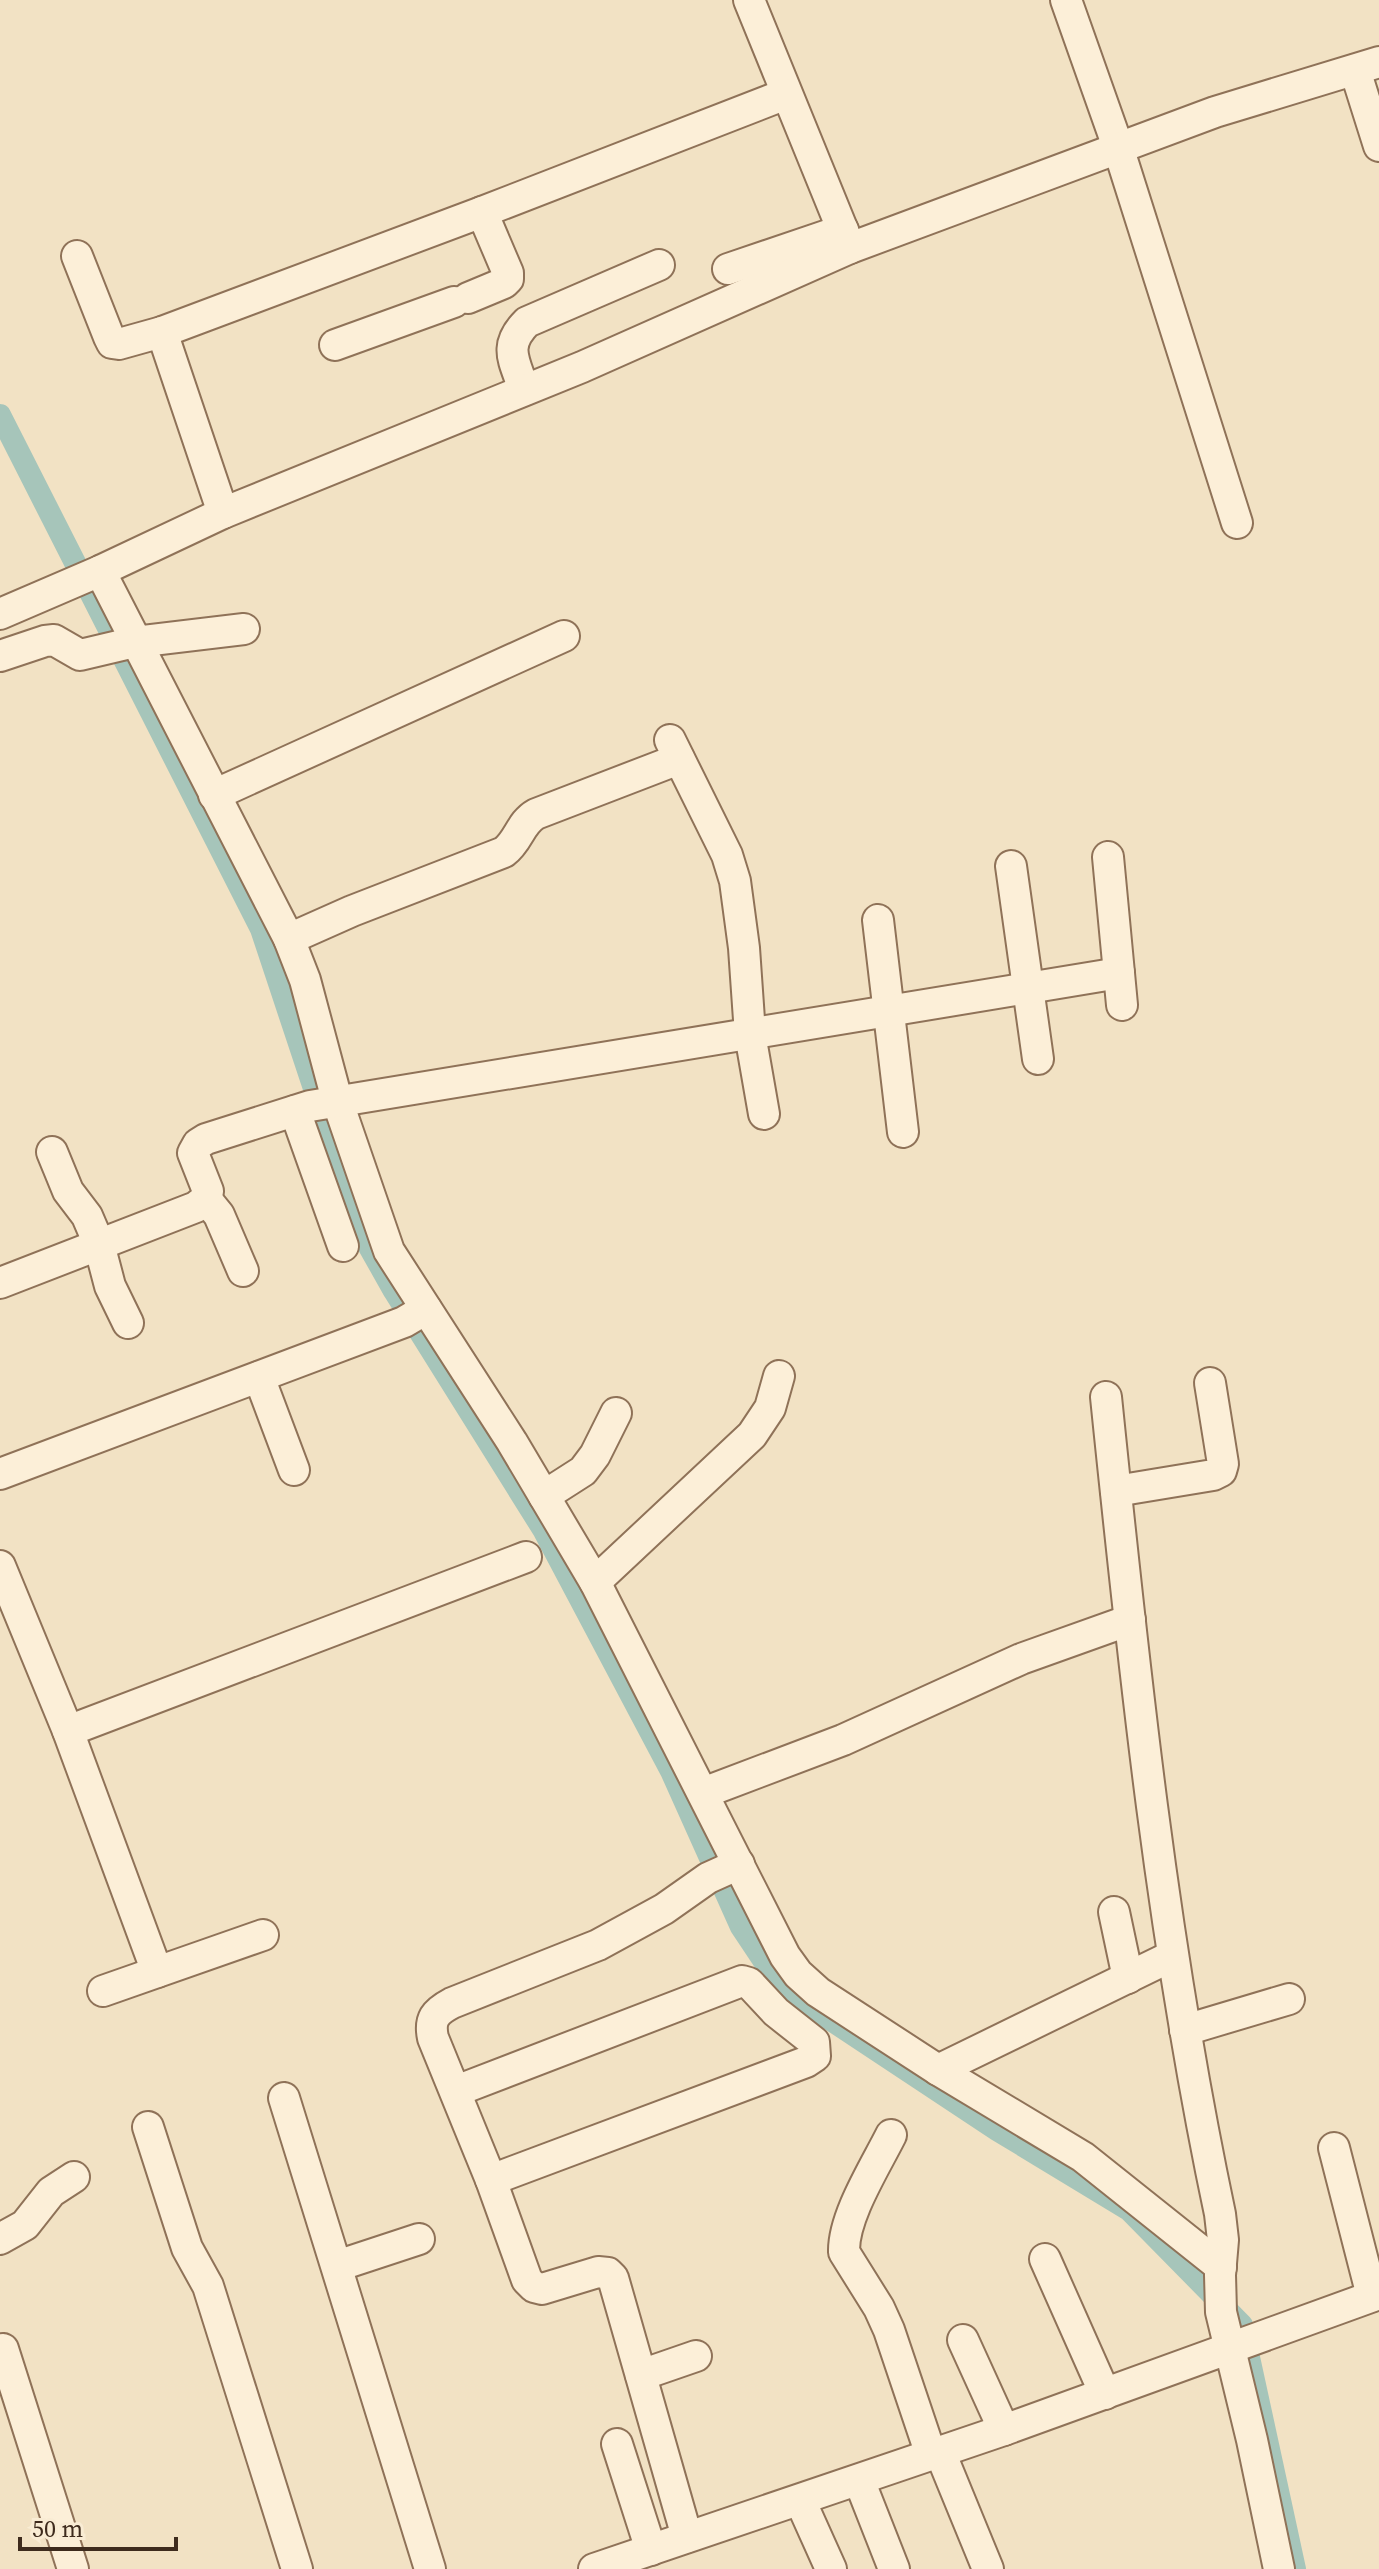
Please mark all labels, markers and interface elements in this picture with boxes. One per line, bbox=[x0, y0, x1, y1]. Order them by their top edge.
scale bar bbox=[20, 2501, 176, 2551]
text: 50 m bbox=[32, 2512, 83, 2545]

